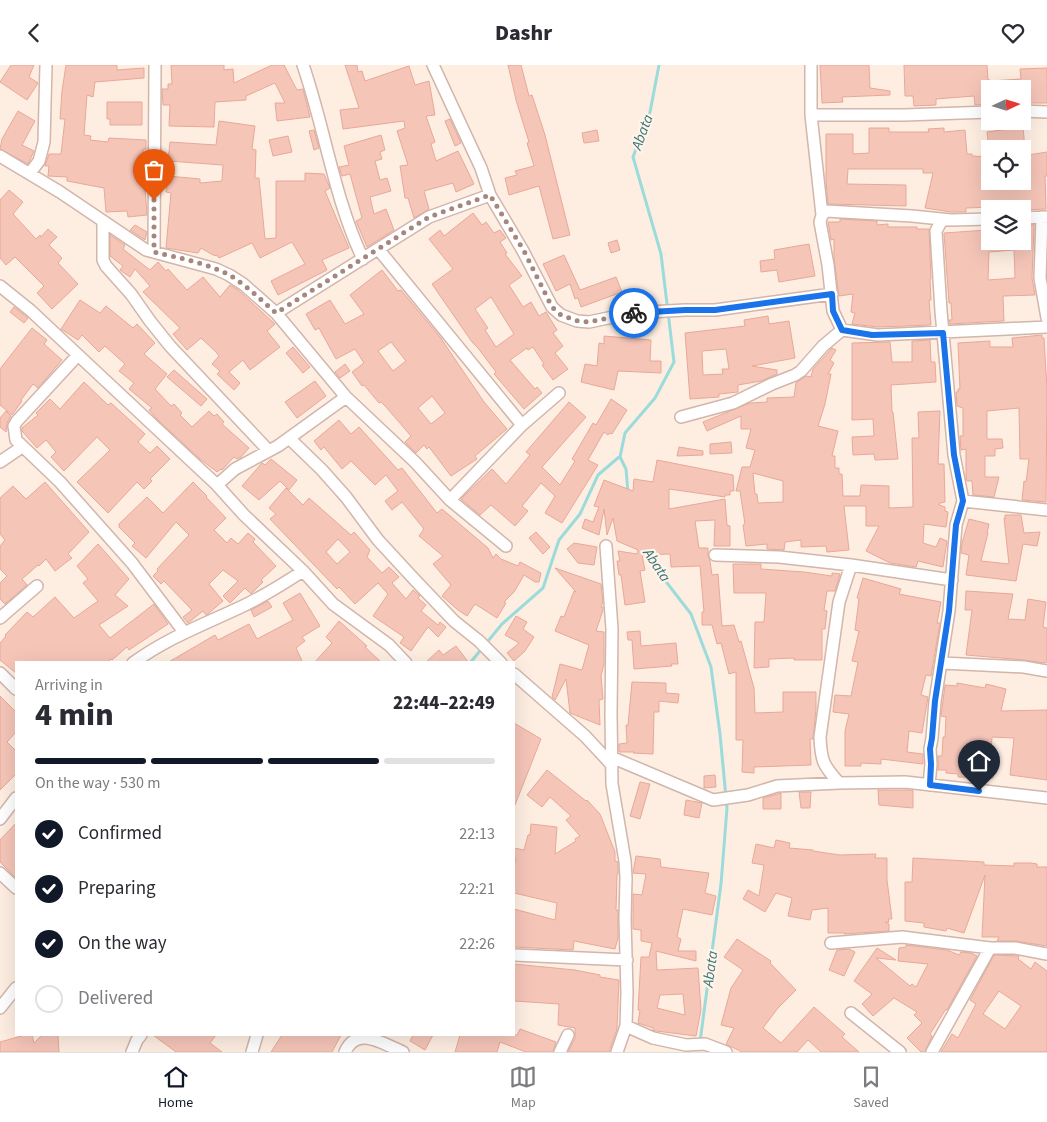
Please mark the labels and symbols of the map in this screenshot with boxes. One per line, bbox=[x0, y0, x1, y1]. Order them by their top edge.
north arrow bbox=[981, 80, 1031, 130]
water label: Abata bbox=[626, 111, 659, 154]
pin bbox=[133, 149, 175, 200]
courier bbox=[609, 288, 659, 338]
water label: Abata bbox=[637, 543, 675, 586]
pin bbox=[958, 740, 1000, 791]
water label: Abata bbox=[697, 950, 723, 990]

